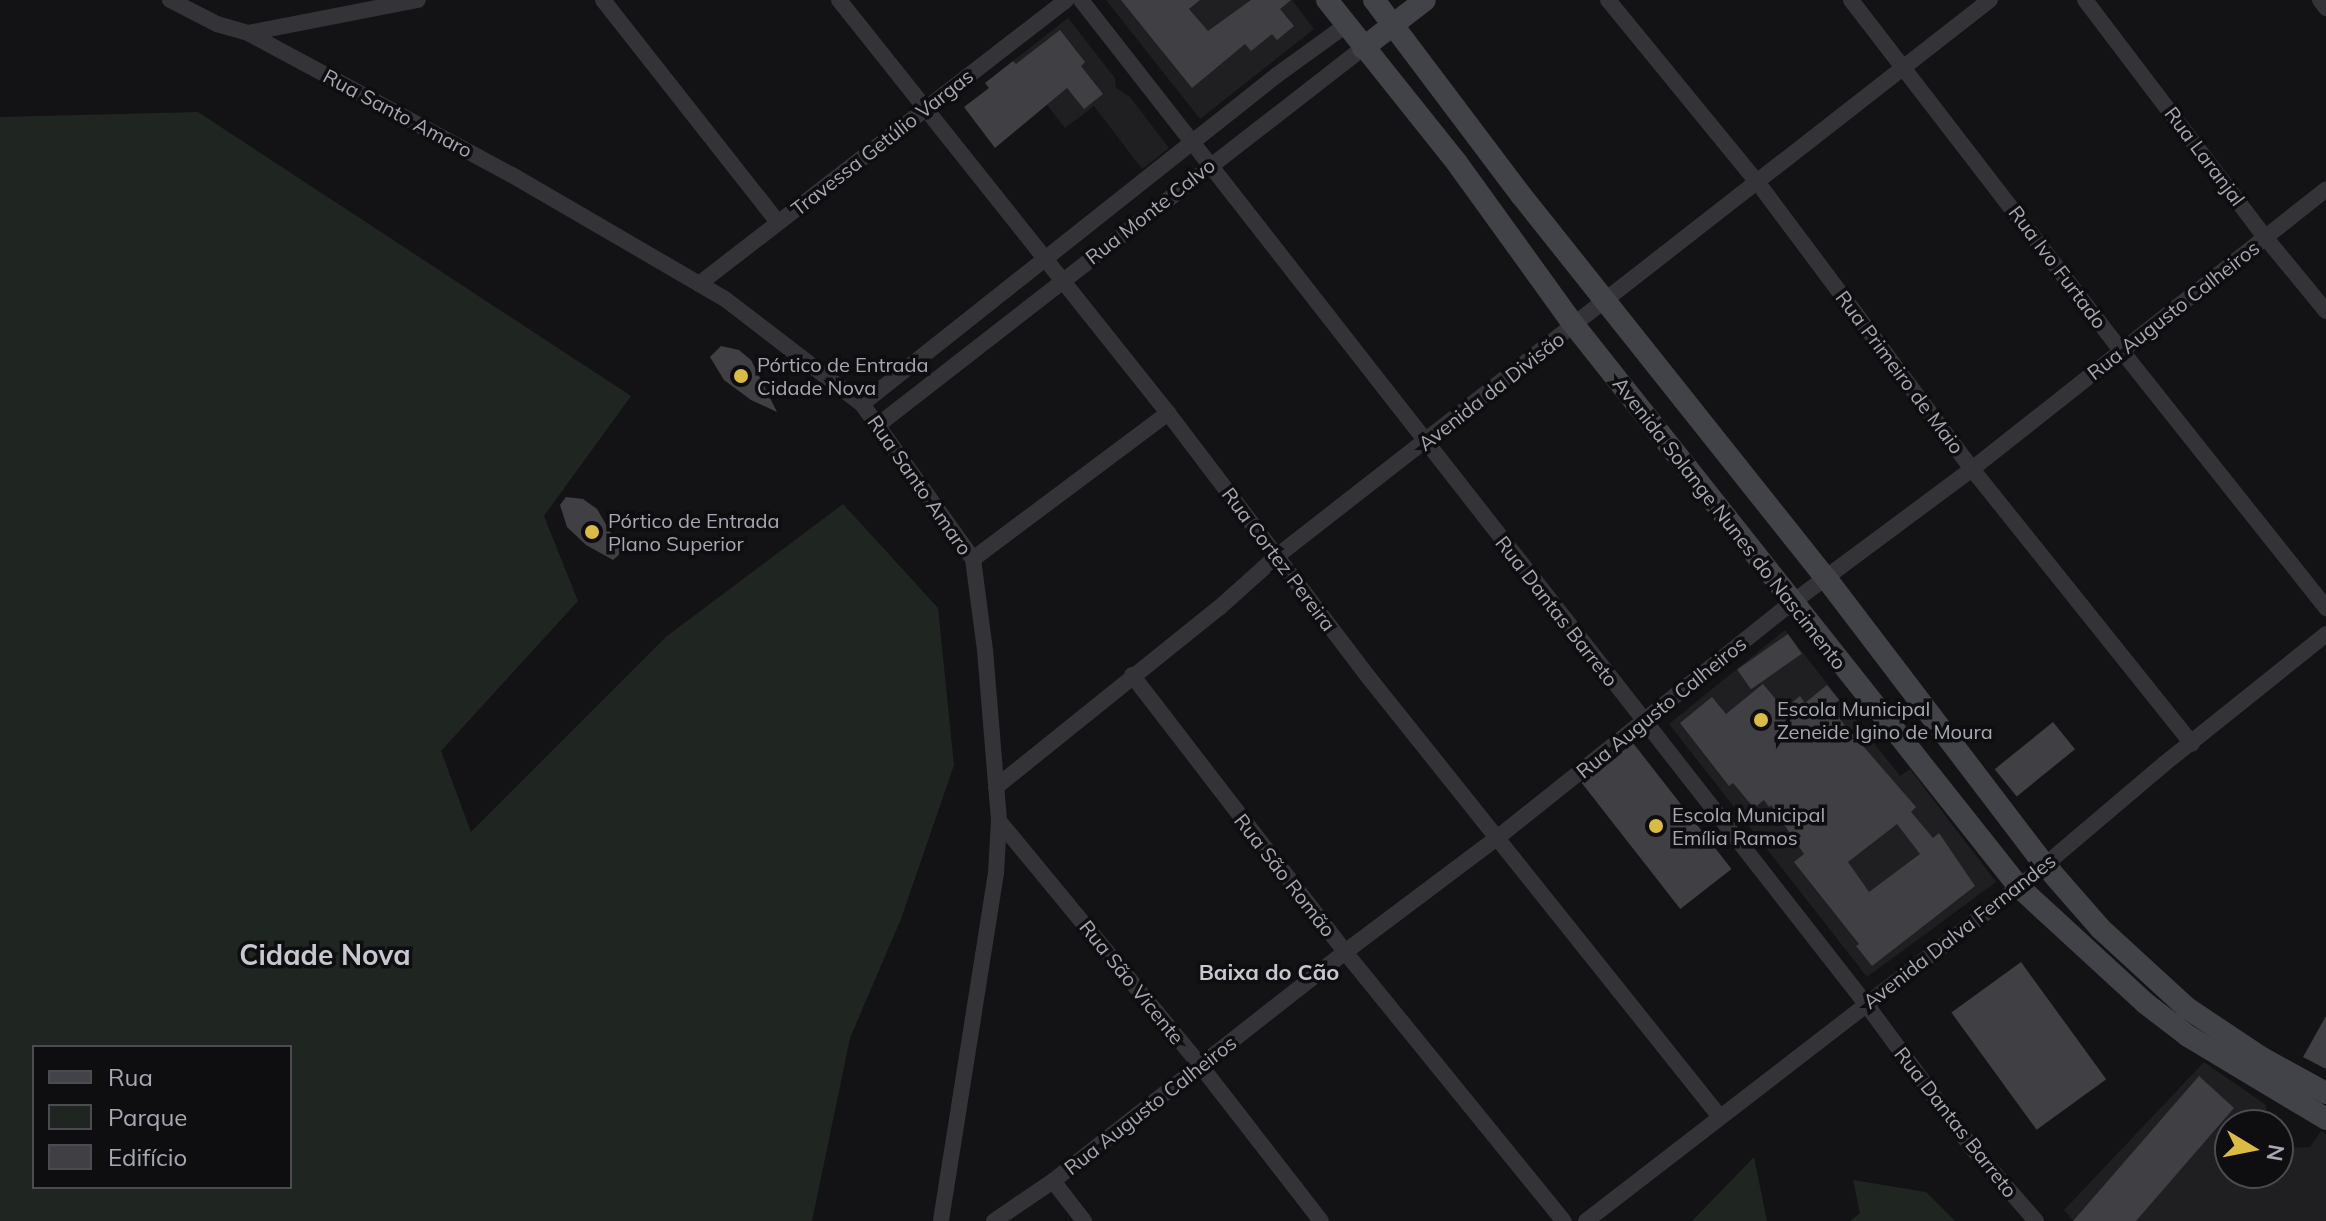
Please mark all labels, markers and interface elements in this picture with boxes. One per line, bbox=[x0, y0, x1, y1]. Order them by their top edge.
street label: Rua Santo Amaro bbox=[319, 64, 477, 162]
street label: Travessa Getúlio Vargas bbox=[786, 64, 978, 220]
street label: Rua Laranjal bbox=[2160, 102, 2250, 210]
street label: Rua Monte Calvo bbox=[1080, 153, 1220, 269]
street label: Rua Ivo Furtado bbox=[2004, 201, 2112, 333]
street label: Rua Augusto Calheiros bbox=[2082, 235, 2264, 385]
street label: Rua Primeiro de Maio bbox=[1831, 286, 1969, 458]
street label: Avenida da Divisão bbox=[1413, 326, 1569, 456]
place label: Pórtico de Entrada Cidade Nova bbox=[757, 352, 929, 399]
marker: Pórtico de Entrada Cidade Nova bbox=[732, 367, 750, 385]
street label: Avenida Solange Nunes do Nascimento bbox=[1608, 372, 1852, 674]
street label: Rua Santo Amaro bbox=[863, 410, 977, 560]
street label: Rua Cortez Pereira bbox=[1217, 482, 1341, 636]
place label: Pórtico de Entrada Plano Superior bbox=[608, 508, 780, 555]
marker: Pórtico de Entrada Plano Superior bbox=[583, 523, 601, 541]
street label: Rua Dantas Barreto bbox=[1491, 531, 1623, 691]
street label: Rua Augusto Calheiros bbox=[1571, 631, 1751, 783]
place label: Escola Municipal Zeneide Igino de Moura bbox=[1777, 696, 1993, 743]
marker: Escola Municipal Zeneide Igino de Moura bbox=[1752, 711, 1770, 729]
place label: Escola Municipal Emília Ramos bbox=[1672, 802, 1825, 849]
street label: Rua São Romão bbox=[1229, 809, 1341, 941]
marker: Escola Municipal Emília Ramos bbox=[1647, 817, 1665, 835]
street label: Avenida Dalva Fernandes bbox=[1858, 848, 2060, 1014]
street label: Rua São Vicente bbox=[1075, 915, 1189, 1049]
district label: Cidade Nova bbox=[239, 938, 411, 972]
district label: Baixa do Cão bbox=[1199, 960, 1339, 986]
street label: Rua Augusto Calheiros bbox=[1059, 1030, 1241, 1180]
street label: Rua Dantas Barreto bbox=[1890, 1042, 2022, 1202]
legend bbox=[32, 1045, 292, 1189]
text: Rua bbox=[108, 1062, 153, 1092]
text: Parque bbox=[108, 1102, 187, 1132]
north arrow bbox=[2214, 1109, 2294, 1189]
text: Edifício bbox=[108, 1142, 187, 1172]
text: N bbox=[2260, 1142, 2291, 1163]

